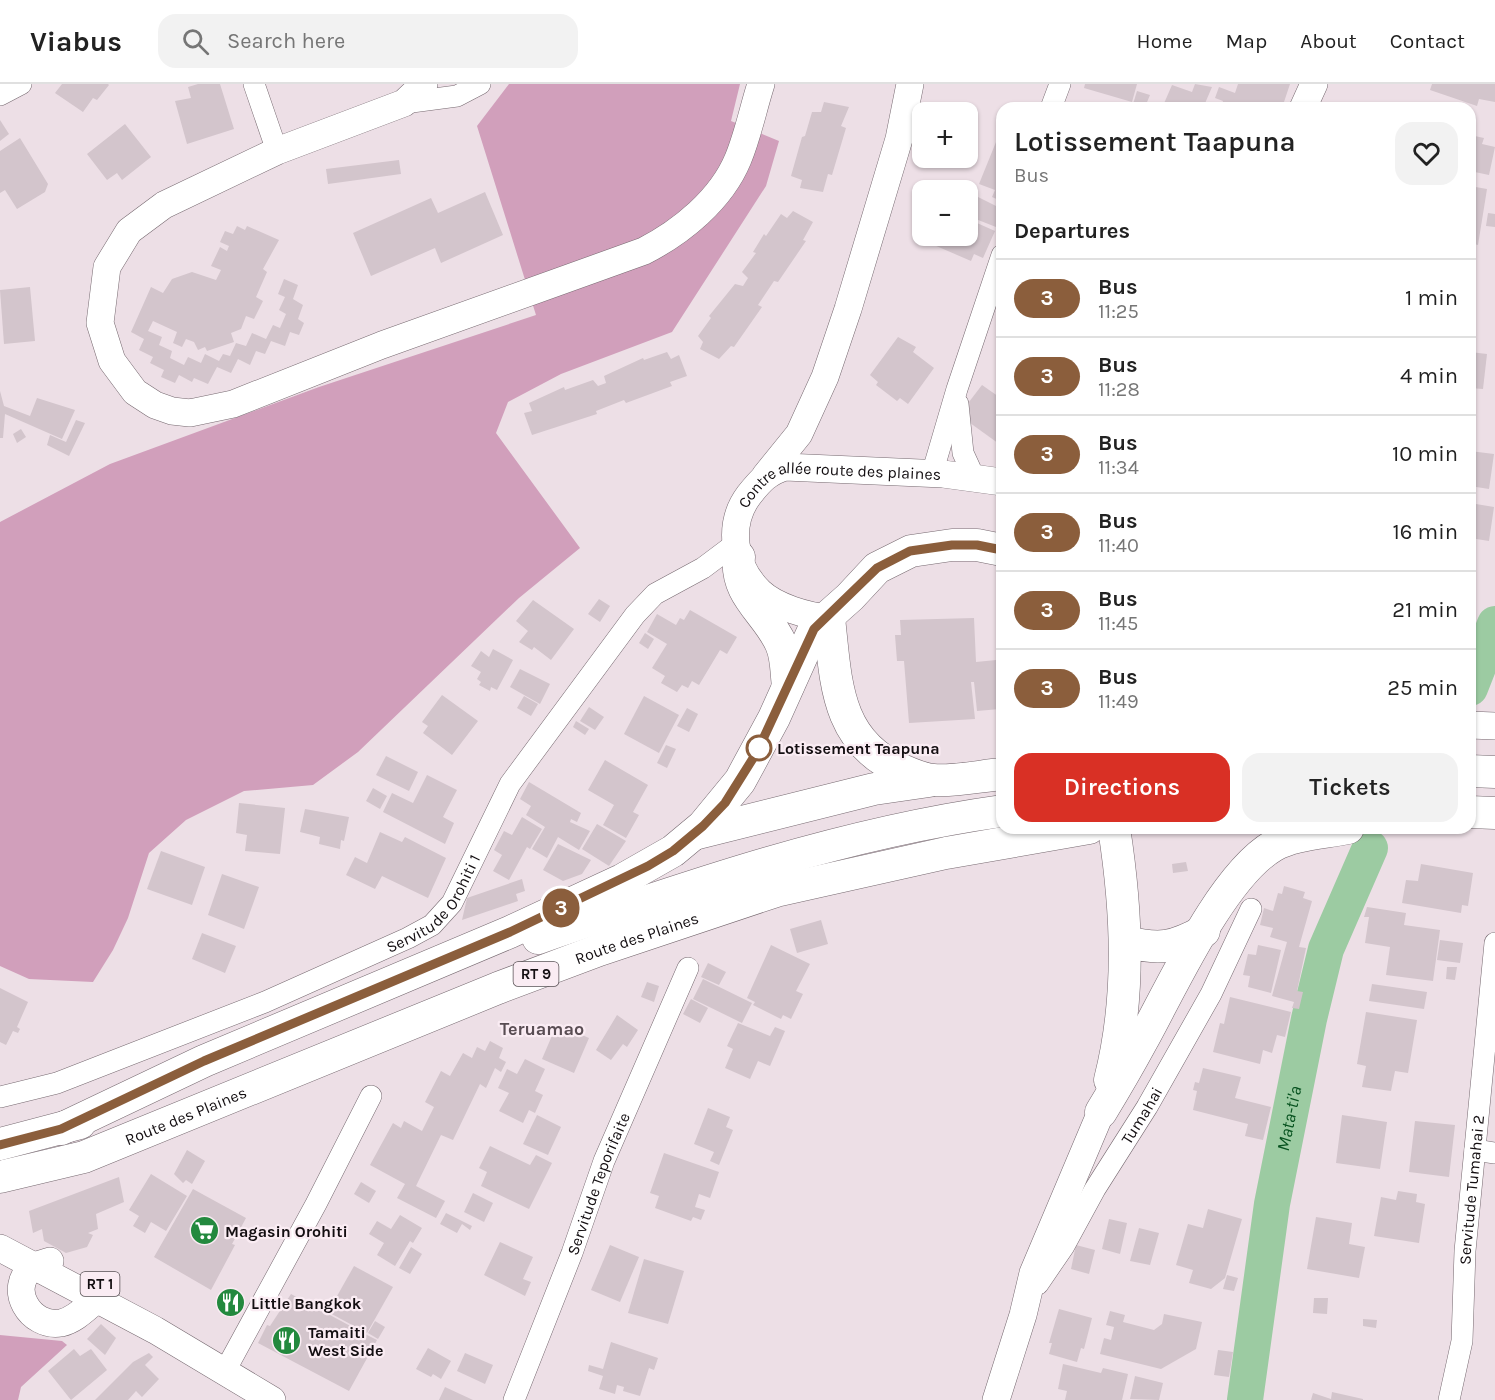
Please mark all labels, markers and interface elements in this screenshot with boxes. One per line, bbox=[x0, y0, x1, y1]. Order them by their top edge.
search box bbox=[158, 14, 578, 68]
text: Viabus bbox=[30, 25, 122, 58]
icon: search bbox=[179, 25, 212, 58]
text: Search here bbox=[227, 28, 345, 54]
text: Home bbox=[1137, 29, 1193, 53]
text: Map bbox=[1226, 29, 1267, 53]
text: About bbox=[1300, 29, 1357, 53]
text: Contact bbox=[1390, 29, 1465, 53]
map controls bbox=[912, 102, 978, 246]
button: + bbox=[912, 102, 978, 168]
button: heart bbox=[1395, 122, 1458, 185]
text: Lotissement Taapuna bbox=[1014, 125, 1296, 158]
text: Bus bbox=[1014, 164, 1049, 187]
button: − bbox=[912, 180, 978, 246]
text: Departures bbox=[1014, 218, 1130, 244]
text: Bus bbox=[1098, 274, 1138, 300]
text: 1 min bbox=[1405, 285, 1458, 311]
text: 3 bbox=[1040, 286, 1054, 310]
text: 11:25 bbox=[1098, 300, 1139, 323]
text: Bus bbox=[1098, 352, 1138, 378]
text: 4 min bbox=[1400, 363, 1458, 389]
text: 3 bbox=[1040, 364, 1054, 388]
text: 11:28 bbox=[1098, 378, 1140, 401]
text: Bus bbox=[1098, 430, 1138, 456]
text: 10 min bbox=[1392, 441, 1458, 467]
text: 3 bbox=[1040, 442, 1054, 466]
text: 11:34 bbox=[1098, 456, 1139, 479]
street label: Contre allée route des plaines bbox=[734, 458, 942, 511]
text: Bus bbox=[1098, 508, 1138, 534]
text: 16 min bbox=[1392, 519, 1458, 545]
text: 3 bbox=[1040, 520, 1054, 544]
text: 11:40 bbox=[1098, 534, 1139, 557]
text: Bus bbox=[1098, 586, 1138, 612]
text: 21 min bbox=[1392, 597, 1458, 623]
text: 3 bbox=[1040, 598, 1054, 622]
text: 11:45 bbox=[1098, 612, 1138, 635]
text: Bus bbox=[1098, 664, 1138, 690]
text: 25 min bbox=[1387, 675, 1458, 701]
text: 3 bbox=[1040, 676, 1054, 700]
text: 11:49 bbox=[1098, 690, 1139, 713]
marker: Lotissement Taapuna bbox=[746, 735, 772, 761]
place label: Lotissement Taapuna bbox=[777, 739, 940, 758]
button: Directions bbox=[1014, 753, 1230, 822]
button: Tickets bbox=[1242, 753, 1458, 822]
street label: Servitude Orohiti 1 bbox=[383, 851, 484, 956]
line badge: 3 bbox=[542, 888, 580, 928]
text: 3 bbox=[554, 896, 568, 920]
street label: Route des Plaines bbox=[572, 908, 701, 968]
road number: RT 9 bbox=[514, 962, 558, 986]
district label: Teruamao bbox=[500, 1018, 584, 1040]
street label: Route des Plaines bbox=[122, 1082, 249, 1149]
street label: Tumahai bbox=[1117, 1083, 1166, 1147]
water label: Mata-ti'a bbox=[1272, 1084, 1306, 1153]
street label: Servitude Teporifaite bbox=[563, 1110, 633, 1257]
street label: Servitude Tumahai 2 bbox=[1455, 1114, 1488, 1265]
supermarket icon: Magasin Orohiti bbox=[188, 1215, 220, 1247]
place label: Magasin Orohiti bbox=[225, 1222, 348, 1241]
road number: RT 1 bbox=[80, 1272, 120, 1296]
restaurant icon: Little Bangkok bbox=[214, 1287, 246, 1319]
place label: Little Bangkok bbox=[251, 1294, 362, 1313]
place label: Tamaiti West Side bbox=[308, 1323, 384, 1360]
restaurant icon: Tamaiti West Side bbox=[271, 1325, 303, 1357]

